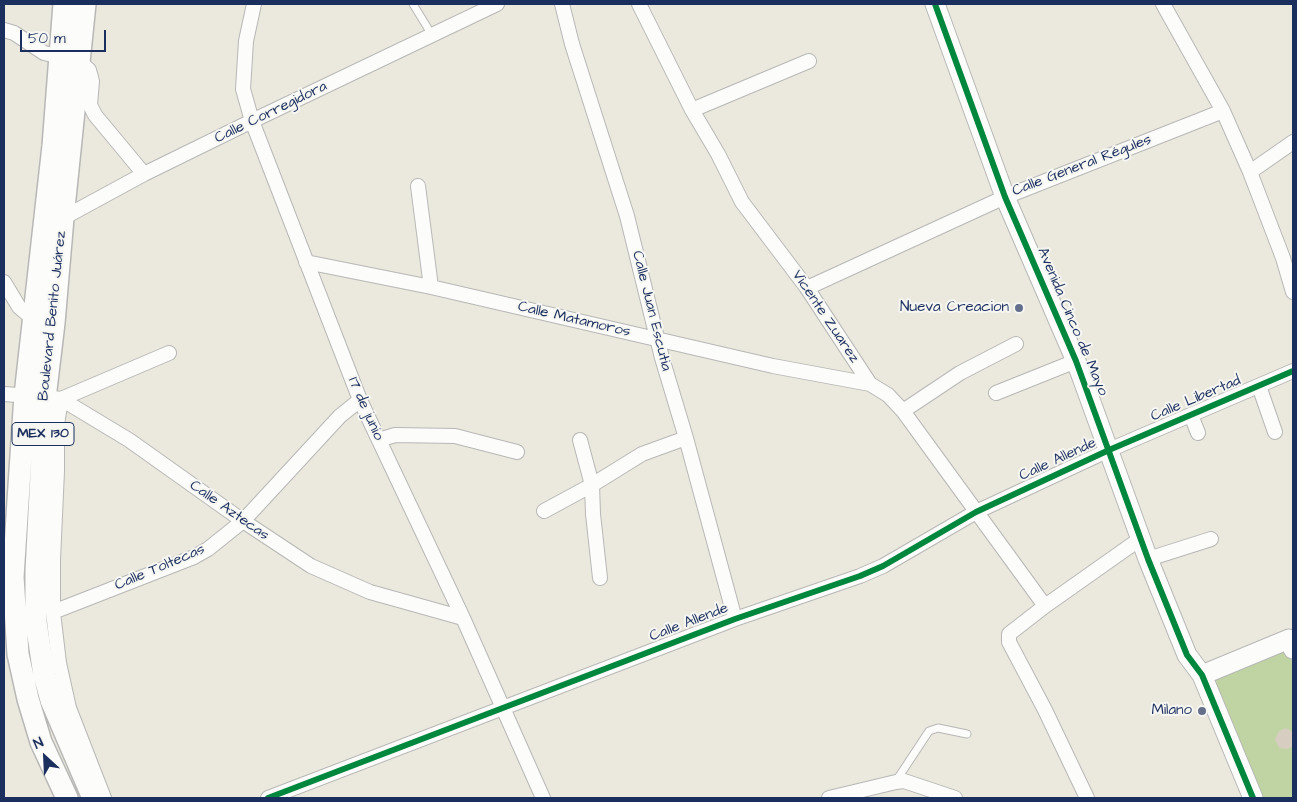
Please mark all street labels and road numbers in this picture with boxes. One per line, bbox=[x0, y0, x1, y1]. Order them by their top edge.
street label: Calle Corregidora bbox=[212, 78, 330, 148]
street label: Calle General Régules bbox=[1010, 131, 1154, 201]
street label: Boulevard Benito Juárez bbox=[35, 230, 71, 402]
street label: Avenida Cinco de Mayo bbox=[1033, 245, 1111, 399]
street label: Calle Juan Escutia bbox=[627, 249, 675, 373]
street label: Vicente Zuarez bbox=[787, 267, 863, 367]
street label: Calle Matamoros bbox=[516, 298, 632, 342]
street label: Calle Libertad bbox=[1148, 372, 1244, 426]
street label: 17 de junio bbox=[343, 375, 387, 443]
road number: MEX 130 bbox=[12, 422, 74, 446]
street label: Calle Allende bbox=[1017, 434, 1099, 486]
street label: Calle Aztecas bbox=[186, 477, 272, 545]
street label: Calle Toltecas bbox=[112, 541, 208, 595]
street label: Calle Allende bbox=[647, 600, 731, 646]

